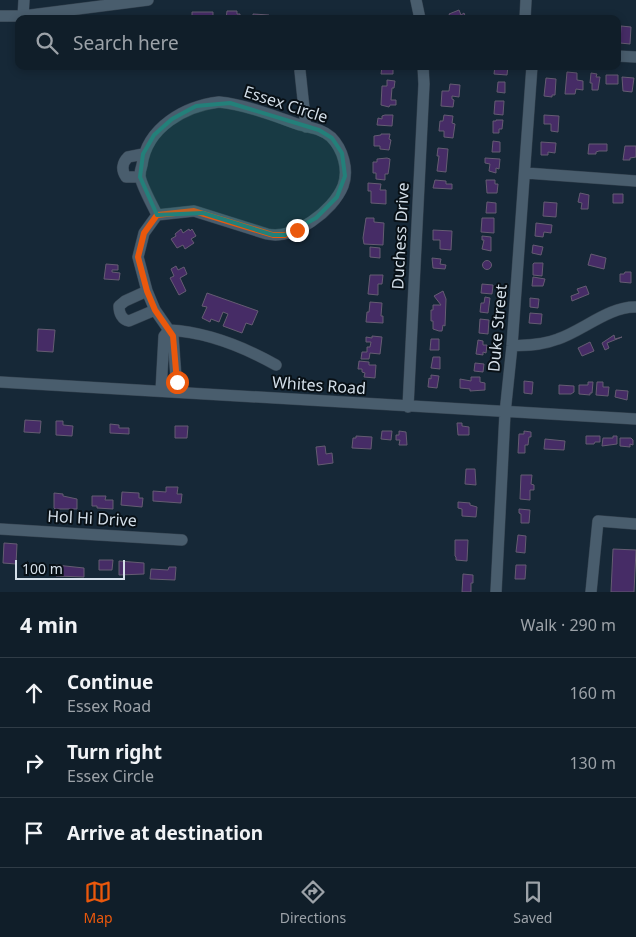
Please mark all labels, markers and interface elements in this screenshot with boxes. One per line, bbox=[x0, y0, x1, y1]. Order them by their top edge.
search box bbox=[15, 15, 621, 70]
icon: search bbox=[33, 29, 61, 57]
text: Search here bbox=[73, 30, 179, 56]
street label: Essex Circle bbox=[241, 80, 331, 128]
street label: Duchess Drive bbox=[386, 182, 414, 290]
route end bbox=[286, 219, 309, 242]
street label: Duke Street bbox=[482, 283, 512, 373]
route start bbox=[166, 371, 189, 394]
street label: Whites Road bbox=[271, 371, 367, 399]
street label: Hol Hi Drive bbox=[47, 505, 137, 531]
scale bar bbox=[15, 557, 125, 580]
text: 100 m bbox=[22, 559, 63, 578]
text: 4 min bbox=[20, 611, 78, 639]
text: Walk · 290 m bbox=[521, 614, 616, 636]
text: Continue bbox=[67, 669, 153, 695]
icon: ahead bbox=[20, 679, 48, 707]
text: 160 m bbox=[569, 682, 616, 704]
text: Essex Road bbox=[67, 695, 151, 717]
text: Turn right bbox=[67, 739, 162, 765]
icon: right bbox=[20, 749, 48, 777]
text: 130 m bbox=[569, 752, 616, 774]
text: Essex Circle bbox=[67, 765, 154, 787]
icon: arrive bbox=[20, 819, 48, 847]
text: Arrive at destination bbox=[67, 820, 263, 846]
tab: Map bbox=[84, 878, 113, 927]
tab: Directions bbox=[280, 878, 346, 927]
tab: Saved bbox=[513, 878, 552, 927]

